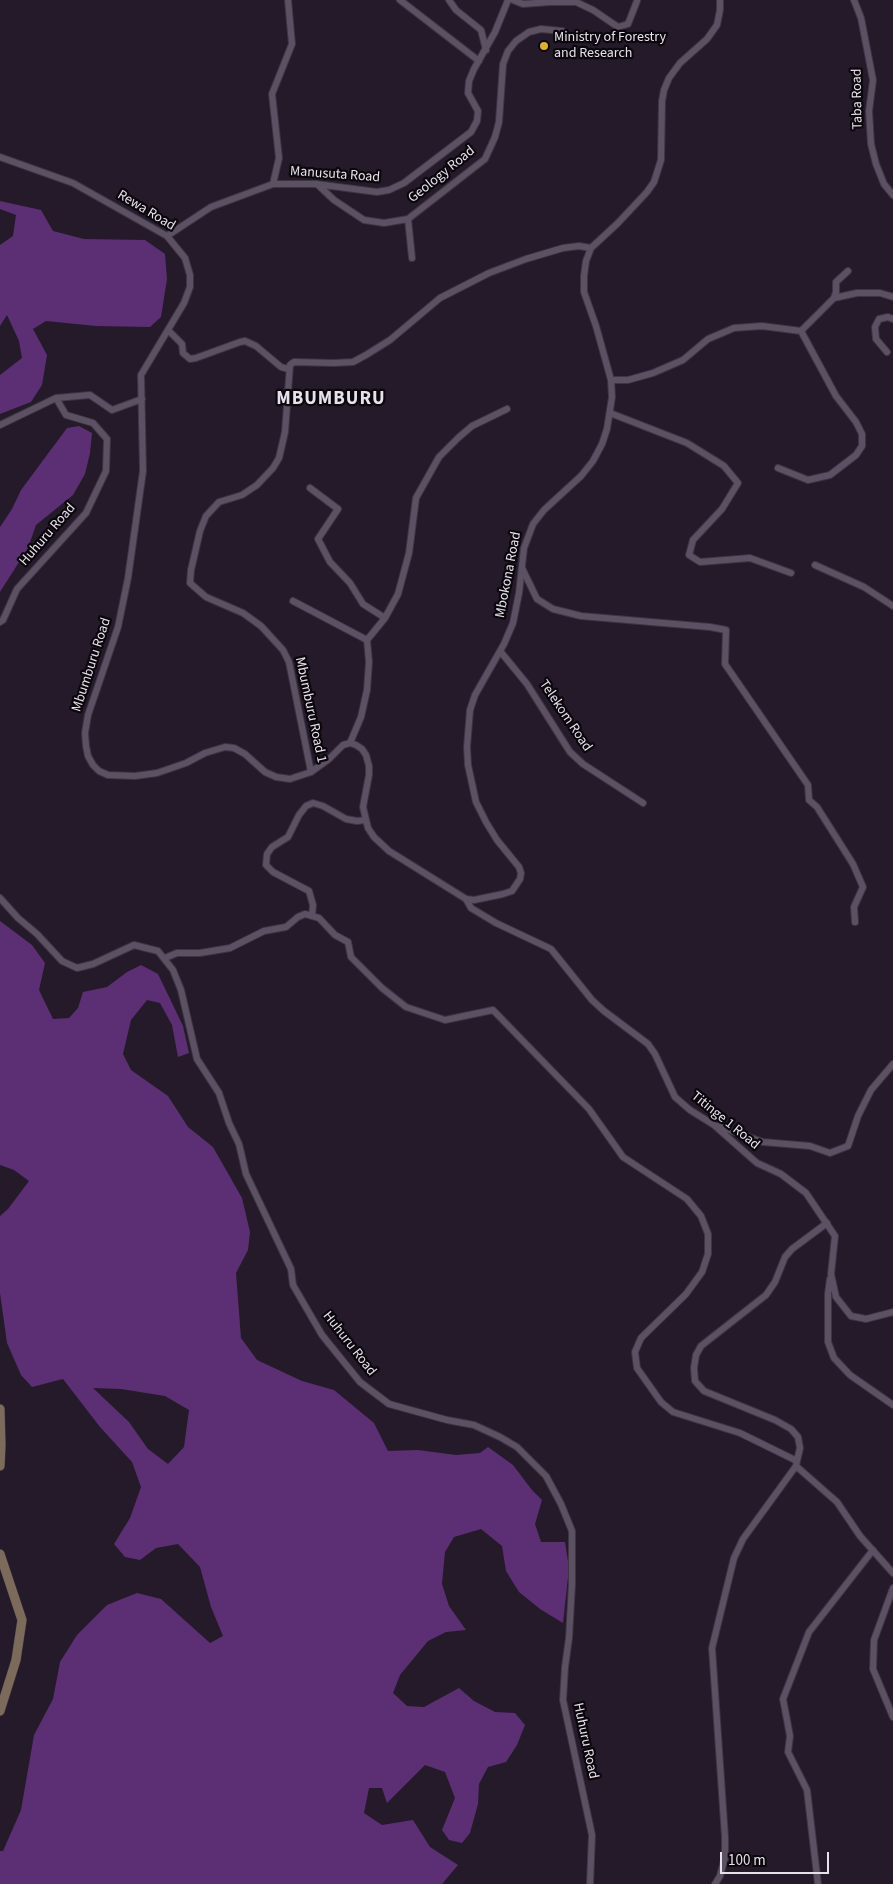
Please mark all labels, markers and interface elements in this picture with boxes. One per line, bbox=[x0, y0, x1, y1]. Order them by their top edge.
place label: Ministry of Forestry and Research bbox=[554, 30, 666, 62]
marker: Ministry of Forestry and Research bbox=[538, 40, 550, 52]
street label: Taba Road bbox=[849, 68, 867, 130]
street label: Geology Road bbox=[405, 143, 479, 207]
street label: Manusuta Road bbox=[289, 163, 381, 187]
street label: Rewa Road bbox=[114, 187, 178, 235]
district label: MBUMBURU bbox=[275, 389, 387, 411]
street label: Huhuru Road bbox=[16, 500, 80, 570]
street label: Mbokona Road bbox=[492, 531, 526, 619]
street label: Mbumburu Road bbox=[69, 616, 115, 714]
street label: Mbumburu Road 1 bbox=[291, 656, 329, 764]
street label: Telekom Road bbox=[535, 677, 595, 755]
street label: Titinge 1 Road bbox=[687, 1088, 763, 1154]
street label: Huhuru Road bbox=[319, 1308, 379, 1380]
street label: Huhuru Road bbox=[569, 1701, 601, 1781]
scale bar bbox=[723, 1842, 832, 1874]
text: 100 m bbox=[728, 1850, 766, 1871]

